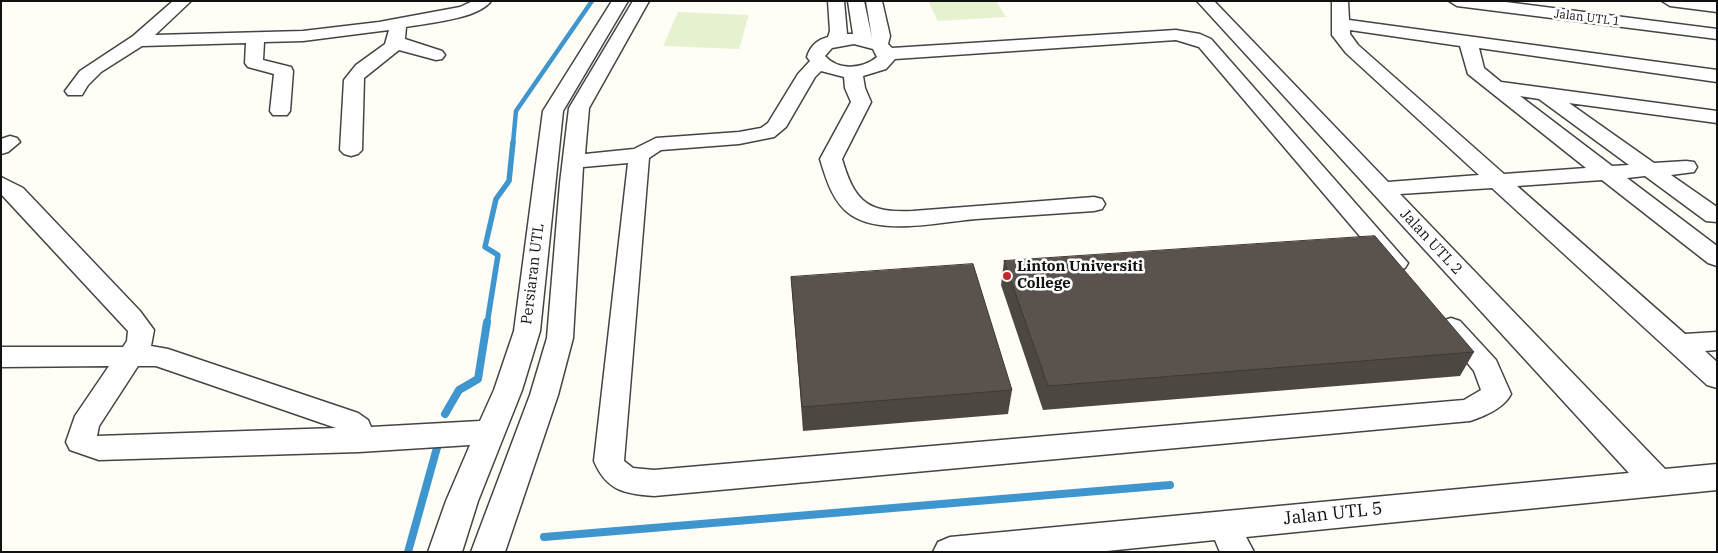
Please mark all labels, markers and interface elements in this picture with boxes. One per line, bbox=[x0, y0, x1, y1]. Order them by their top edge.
street label: Jalan UTL 1 bbox=[1553, 7, 1621, 29]
street label: Jalan UTL 2 bbox=[1396, 206, 1466, 278]
street label: Persiaran UTL bbox=[518, 222, 548, 326]
place label: Linton Universiti College bbox=[1017, 258, 1143, 293]
marker: Linton Universiti College bbox=[1001, 270, 1013, 282]
street label: Jalan UTL 5 bbox=[1282, 498, 1384, 530]

